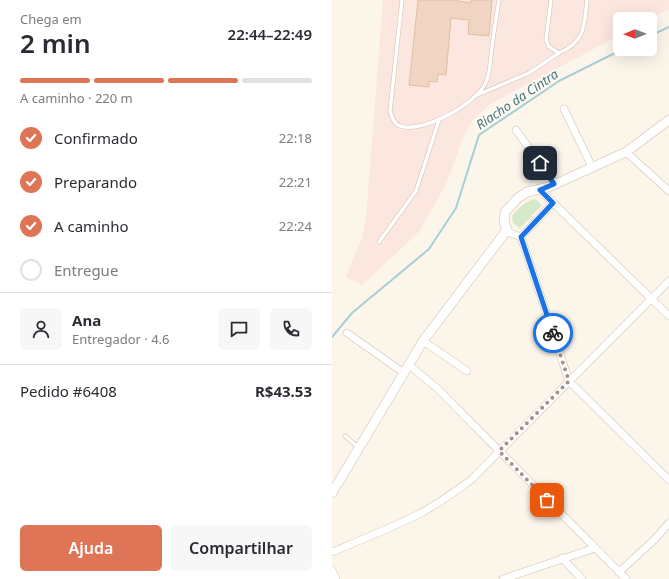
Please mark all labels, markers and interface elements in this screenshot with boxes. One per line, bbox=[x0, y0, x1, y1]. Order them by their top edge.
text: Chega em bbox=[20, 10, 82, 28]
north arrow bbox=[613, 12, 657, 56]
map controls bbox=[613, 12, 657, 56]
text: 22:44–22:49 bbox=[228, 24, 312, 44]
text: 2 min bbox=[20, 25, 91, 61]
water label: Riacho da Cintra bbox=[472, 64, 562, 133]
text: A caminho · 220 m bbox=[20, 89, 133, 107]
icon: check bbox=[20, 127, 42, 149]
text: Confirmado bbox=[54, 128, 138, 148]
text: 22:18 bbox=[279, 129, 312, 147]
pin bbox=[523, 146, 557, 180]
icon: home bbox=[529, 152, 551, 174]
icon: check bbox=[20, 171, 42, 193]
text: Preparando bbox=[54, 172, 137, 192]
text: 22:21 bbox=[279, 173, 312, 191]
icon: check bbox=[20, 215, 42, 237]
text: A caminho bbox=[54, 216, 129, 236]
text: 22:24 bbox=[279, 217, 312, 235]
text: Entregue bbox=[54, 260, 118, 280]
button: person bbox=[20, 308, 62, 350]
button: chat bbox=[218, 308, 260, 350]
button: phone bbox=[270, 308, 312, 350]
text: Ana bbox=[72, 310, 101, 330]
courier bbox=[533, 313, 573, 353]
icon: bike bbox=[542, 322, 564, 344]
text: Entregador · 4.6 bbox=[72, 330, 170, 348]
text: Pedido #6408 bbox=[20, 381, 117, 401]
text: R$43.53 bbox=[255, 381, 312, 401]
pin bbox=[530, 483, 564, 517]
icon: bag bbox=[536, 489, 558, 511]
button: Ajuda bbox=[20, 525, 162, 571]
button: Compartilhar bbox=[170, 525, 312, 571]

